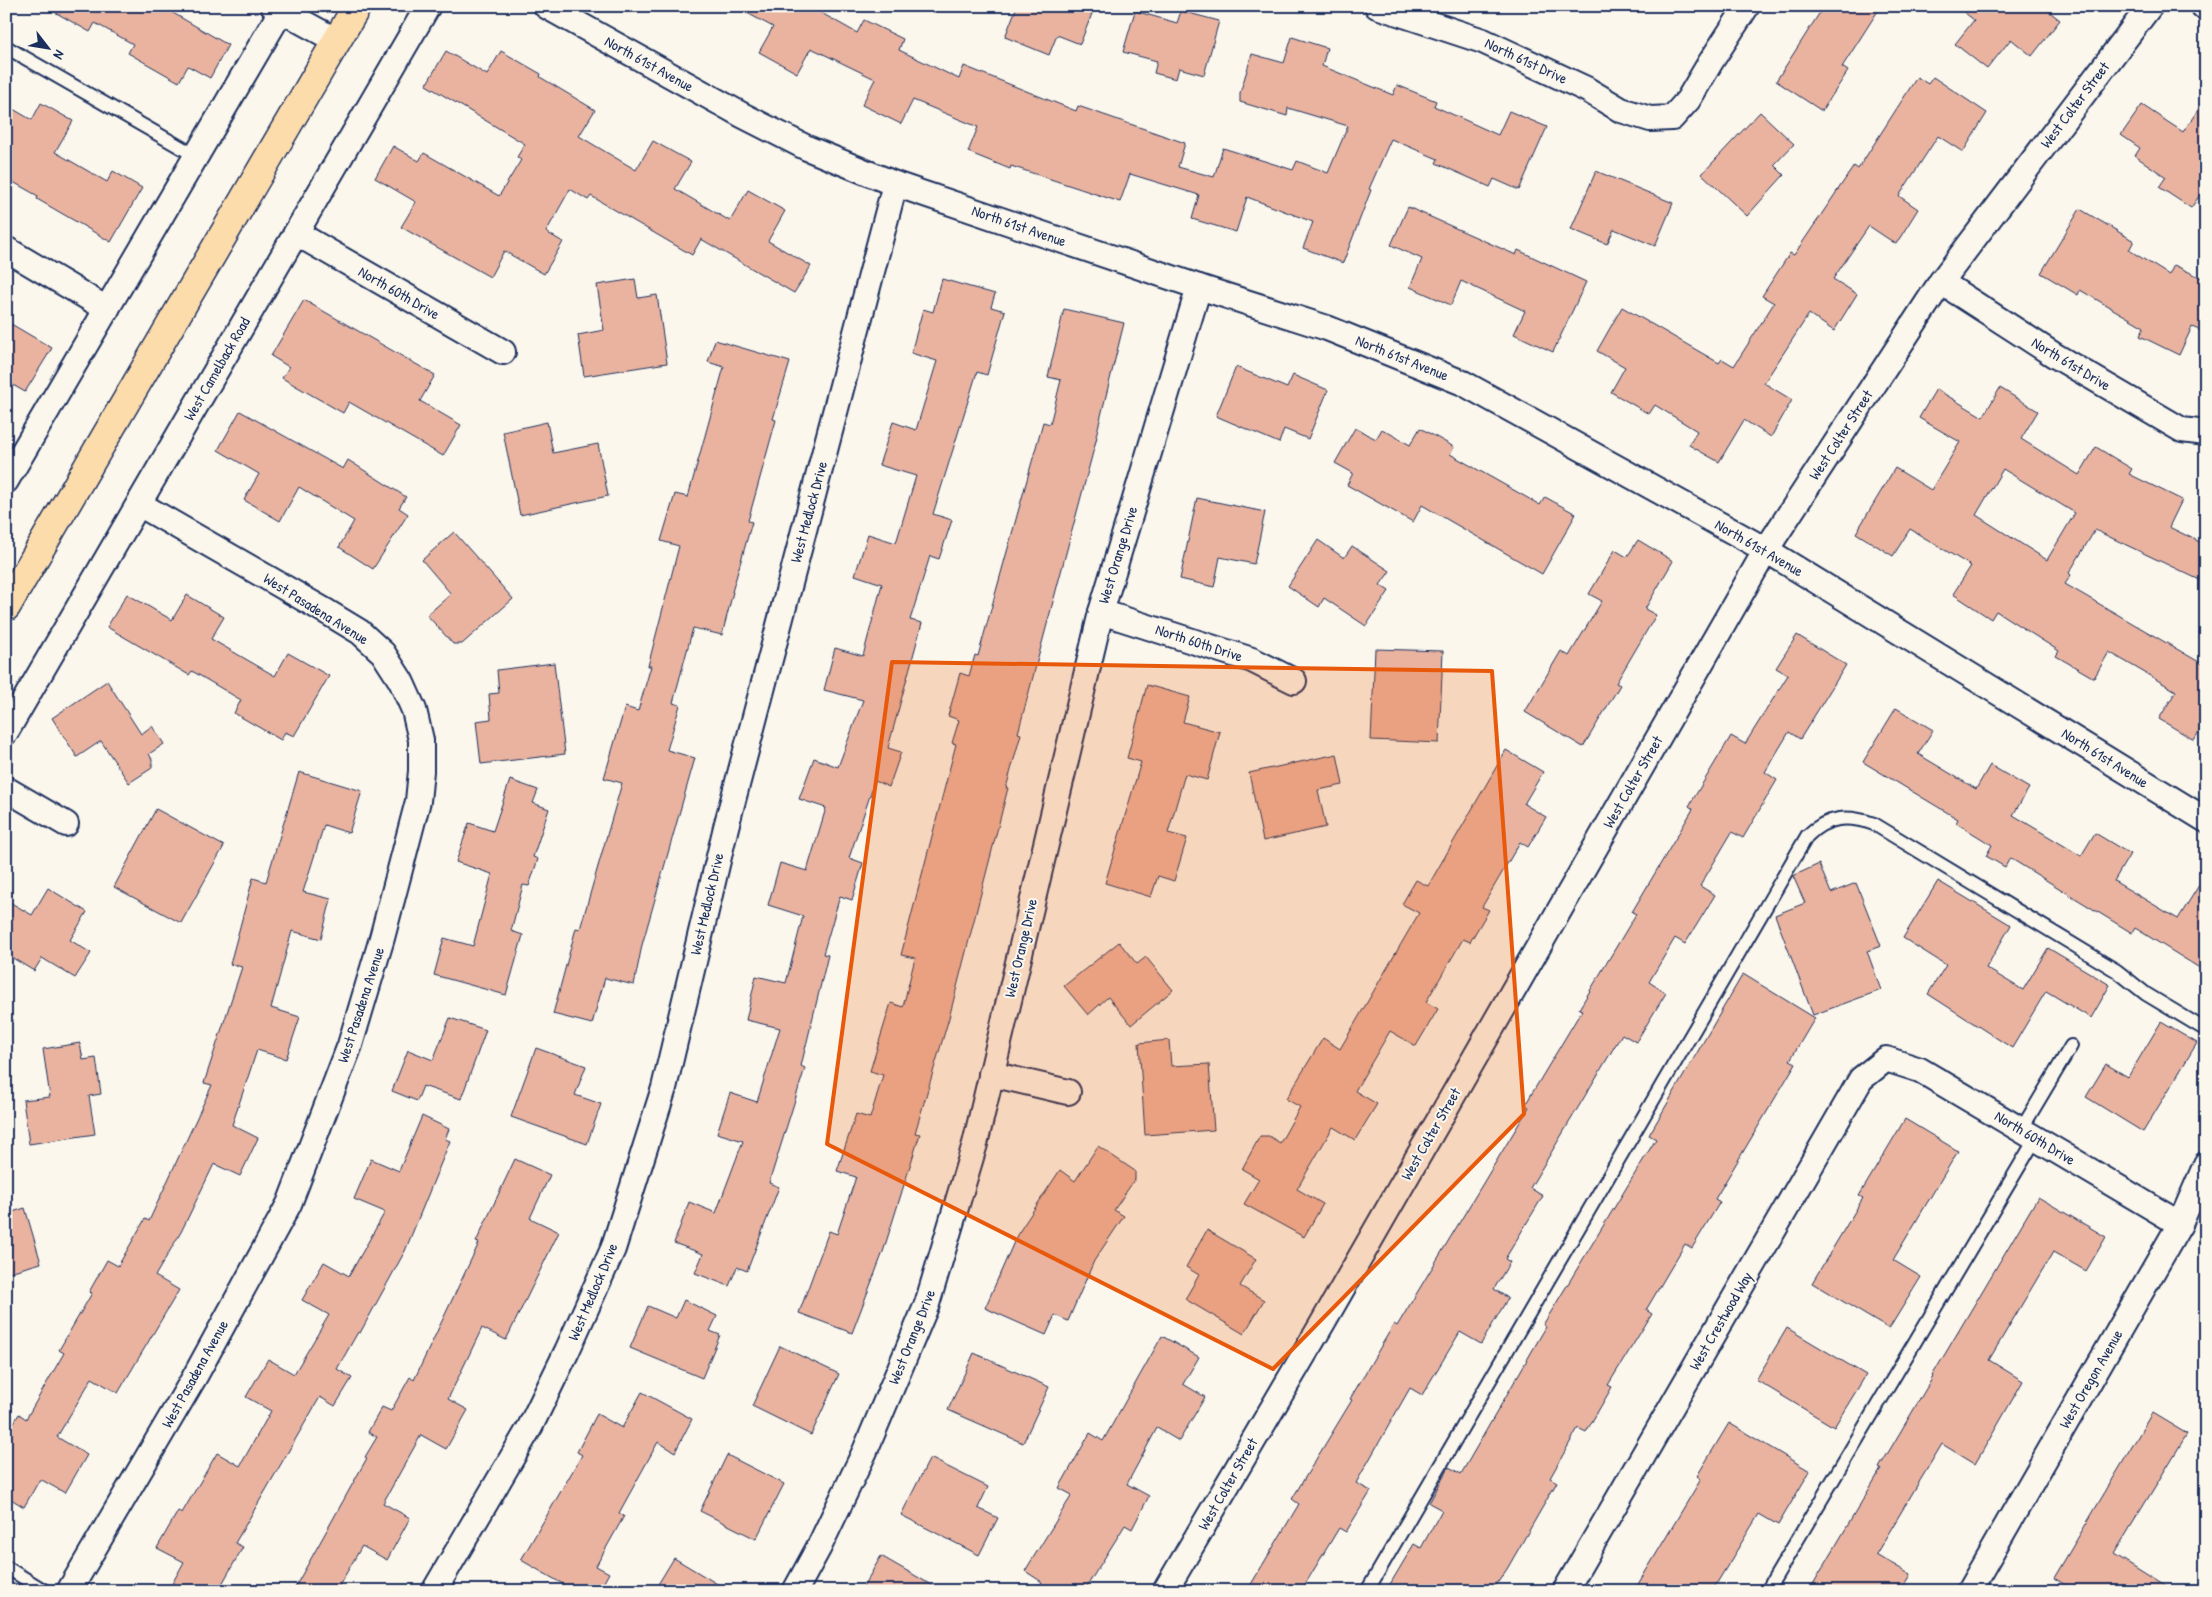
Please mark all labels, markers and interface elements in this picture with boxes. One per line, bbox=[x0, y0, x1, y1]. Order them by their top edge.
north arrow bbox=[22, 22, 72, 72]
street label: North 61st Avenue bbox=[601, 30, 697, 97]
street label: North 61st Drive bbox=[1482, 32, 1571, 89]
text: N bbox=[49, 47, 70, 64]
street label: West Colter Street bbox=[2035, 57, 2115, 152]
street label: North 61st Avenue bbox=[969, 200, 1069, 252]
street label: North 60th Drive bbox=[355, 261, 444, 324]
street label: West Camelback Road bbox=[178, 313, 255, 424]
street label: North 61st Avenue bbox=[1353, 329, 1452, 386]
street label: North 61st Drive bbox=[2028, 332, 2115, 395]
street label: West Colter Street bbox=[1804, 385, 1878, 484]
street label: West Medlock Drive bbox=[785, 459, 832, 565]
street label: West Orange Drive bbox=[1093, 504, 1142, 606]
street label: North 61st Avenue bbox=[1711, 514, 1807, 581]
street label: West Pasadena Avenue bbox=[260, 568, 373, 649]
street label: North 60th Drive bbox=[1153, 619, 1245, 667]
street label: North 61st Avenue bbox=[2058, 723, 2153, 793]
street label: West Colter Street bbox=[1598, 731, 1668, 832]
street label: West Medlock Drive bbox=[685, 851, 728, 957]
street label: West Orange Drive bbox=[999, 896, 1042, 999]
street label: West Pasadena Avenue bbox=[332, 944, 389, 1065]
street label: West Colter Street bbox=[1396, 1083, 1466, 1184]
street label: North 60th Drive bbox=[1991, 1105, 2079, 1170]
street label: West Medlock Drive bbox=[563, 1240, 623, 1344]
street label: West Crestwood Way bbox=[1684, 1268, 1757, 1374]
street label: West Orange Drive bbox=[883, 1286, 940, 1387]
street label: West Pasadena Avenue bbox=[156, 1316, 233, 1431]
street label: West Oregon Avenue bbox=[2054, 1326, 2127, 1432]
street label: West Colter Street bbox=[1193, 1433, 1263, 1534]

